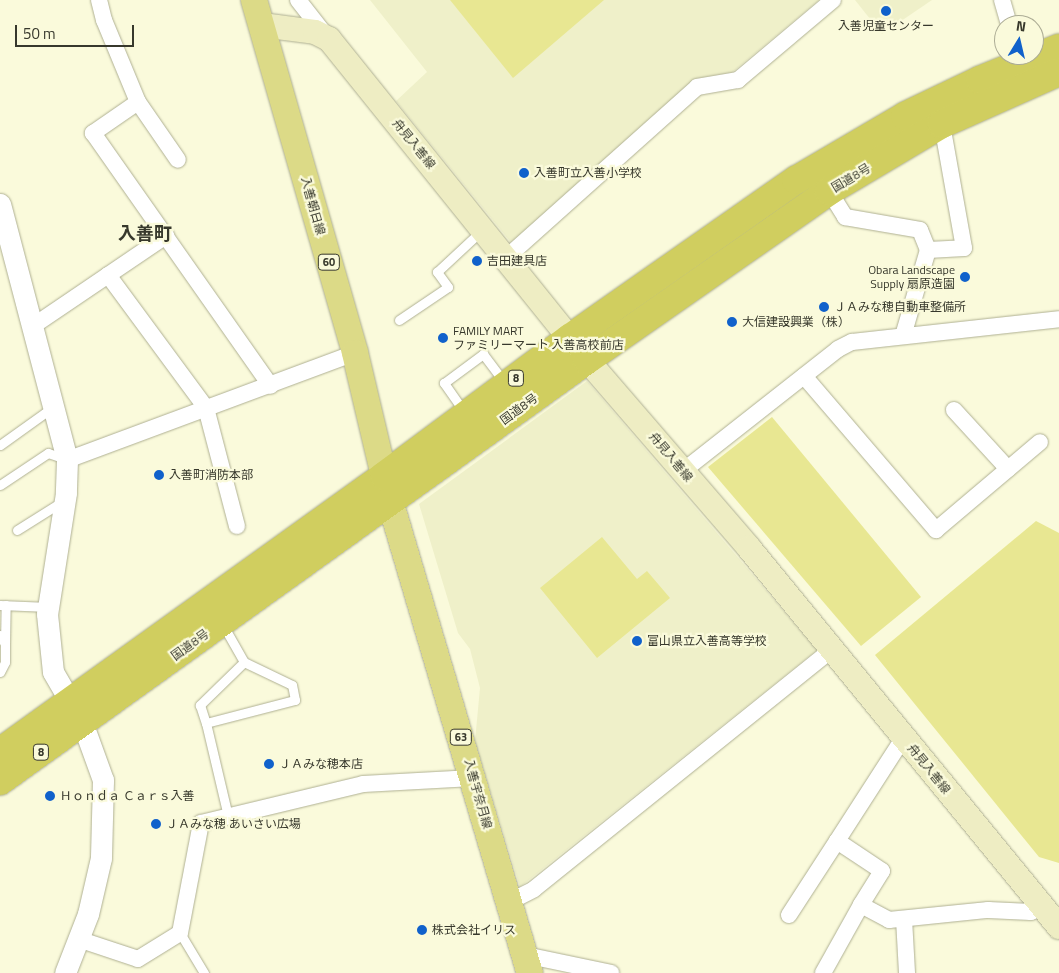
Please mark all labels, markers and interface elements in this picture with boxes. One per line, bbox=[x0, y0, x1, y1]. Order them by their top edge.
marker: 入善児童センター bbox=[880, 5, 892, 17]
scale bar bbox=[18, 15, 136, 47]
north arrow bbox=[994, 15, 1044, 65]
text: N bbox=[1015, 15, 1028, 37]
place label: 入善児童センター bbox=[838, 19, 934, 33]
text: 50 m bbox=[23, 22, 56, 45]
street label: 舟見入善線 bbox=[390, 116, 438, 172]
street label: 国道8号 bbox=[829, 161, 873, 195]
place label: 入善町立入善小学校 bbox=[534, 166, 642, 180]
marker: 入善町立入善小学校 bbox=[518, 167, 530, 179]
street label: 入善朝日線 bbox=[298, 175, 328, 237]
district label: 入善町 bbox=[118, 223, 172, 245]
road number: 60 bbox=[318, 253, 340, 270]
place label: 吉田建具店 bbox=[487, 254, 547, 268]
marker: 吉田建具店 bbox=[471, 255, 483, 267]
place label: Obara Landscape Supply 扇原造園 bbox=[868, 263, 955, 291]
marker: Obara Landscape Supply 扇原造園 bbox=[959, 271, 971, 283]
place label: ＪＡみな穂自動車整備所 bbox=[834, 300, 966, 314]
marker: ＪＡみな穂自動車整備所 bbox=[818, 301, 830, 313]
place label: 大信建設興業（株） bbox=[742, 315, 850, 329]
marker: 大信建設興業（株） bbox=[726, 316, 738, 328]
place label: FAMILY MART ファミリーマート 入善高校前店 bbox=[453, 324, 624, 352]
marker: FAMILY MART ファミリーマート 入善高校前店 bbox=[437, 332, 449, 344]
road number: 8 bbox=[507, 369, 525, 386]
street label: 国道8号 bbox=[497, 391, 541, 427]
street label: 舟見入善線 bbox=[646, 429, 696, 485]
place label: 入善町消防本部 bbox=[169, 468, 253, 482]
marker: 入善町消防本部 bbox=[153, 469, 165, 481]
street label: 国道8号 bbox=[168, 627, 212, 663]
place label: 富山県立入善高等学校 bbox=[647, 634, 767, 648]
marker: 富山県立入善高等学校 bbox=[631, 635, 643, 647]
road number: 63 bbox=[450, 729, 472, 746]
street label: 舟見入善線 bbox=[905, 741, 953, 797]
road number: 8 bbox=[32, 744, 50, 760]
place label: ＪＡみな穂本店 bbox=[279, 757, 363, 771]
street label: 入善宇奈月線 bbox=[461, 757, 495, 831]
marker: ＪＡみな穂本店 bbox=[263, 758, 275, 770]
place label: Ｈｏｎｄａ Ｃａｒｓ入善 bbox=[60, 789, 195, 803]
marker: Ｈｏｎｄａ Ｃａｒｓ入善 bbox=[44, 790, 56, 802]
place label: ＪＡみな穂 あいさい広場 bbox=[166, 817, 301, 831]
marker: ＪＡみな穂 あいさい広場 bbox=[150, 818, 162, 830]
place label: 株式会社イリス bbox=[432, 923, 516, 937]
marker: 株式会社イリス bbox=[416, 924, 428, 936]

